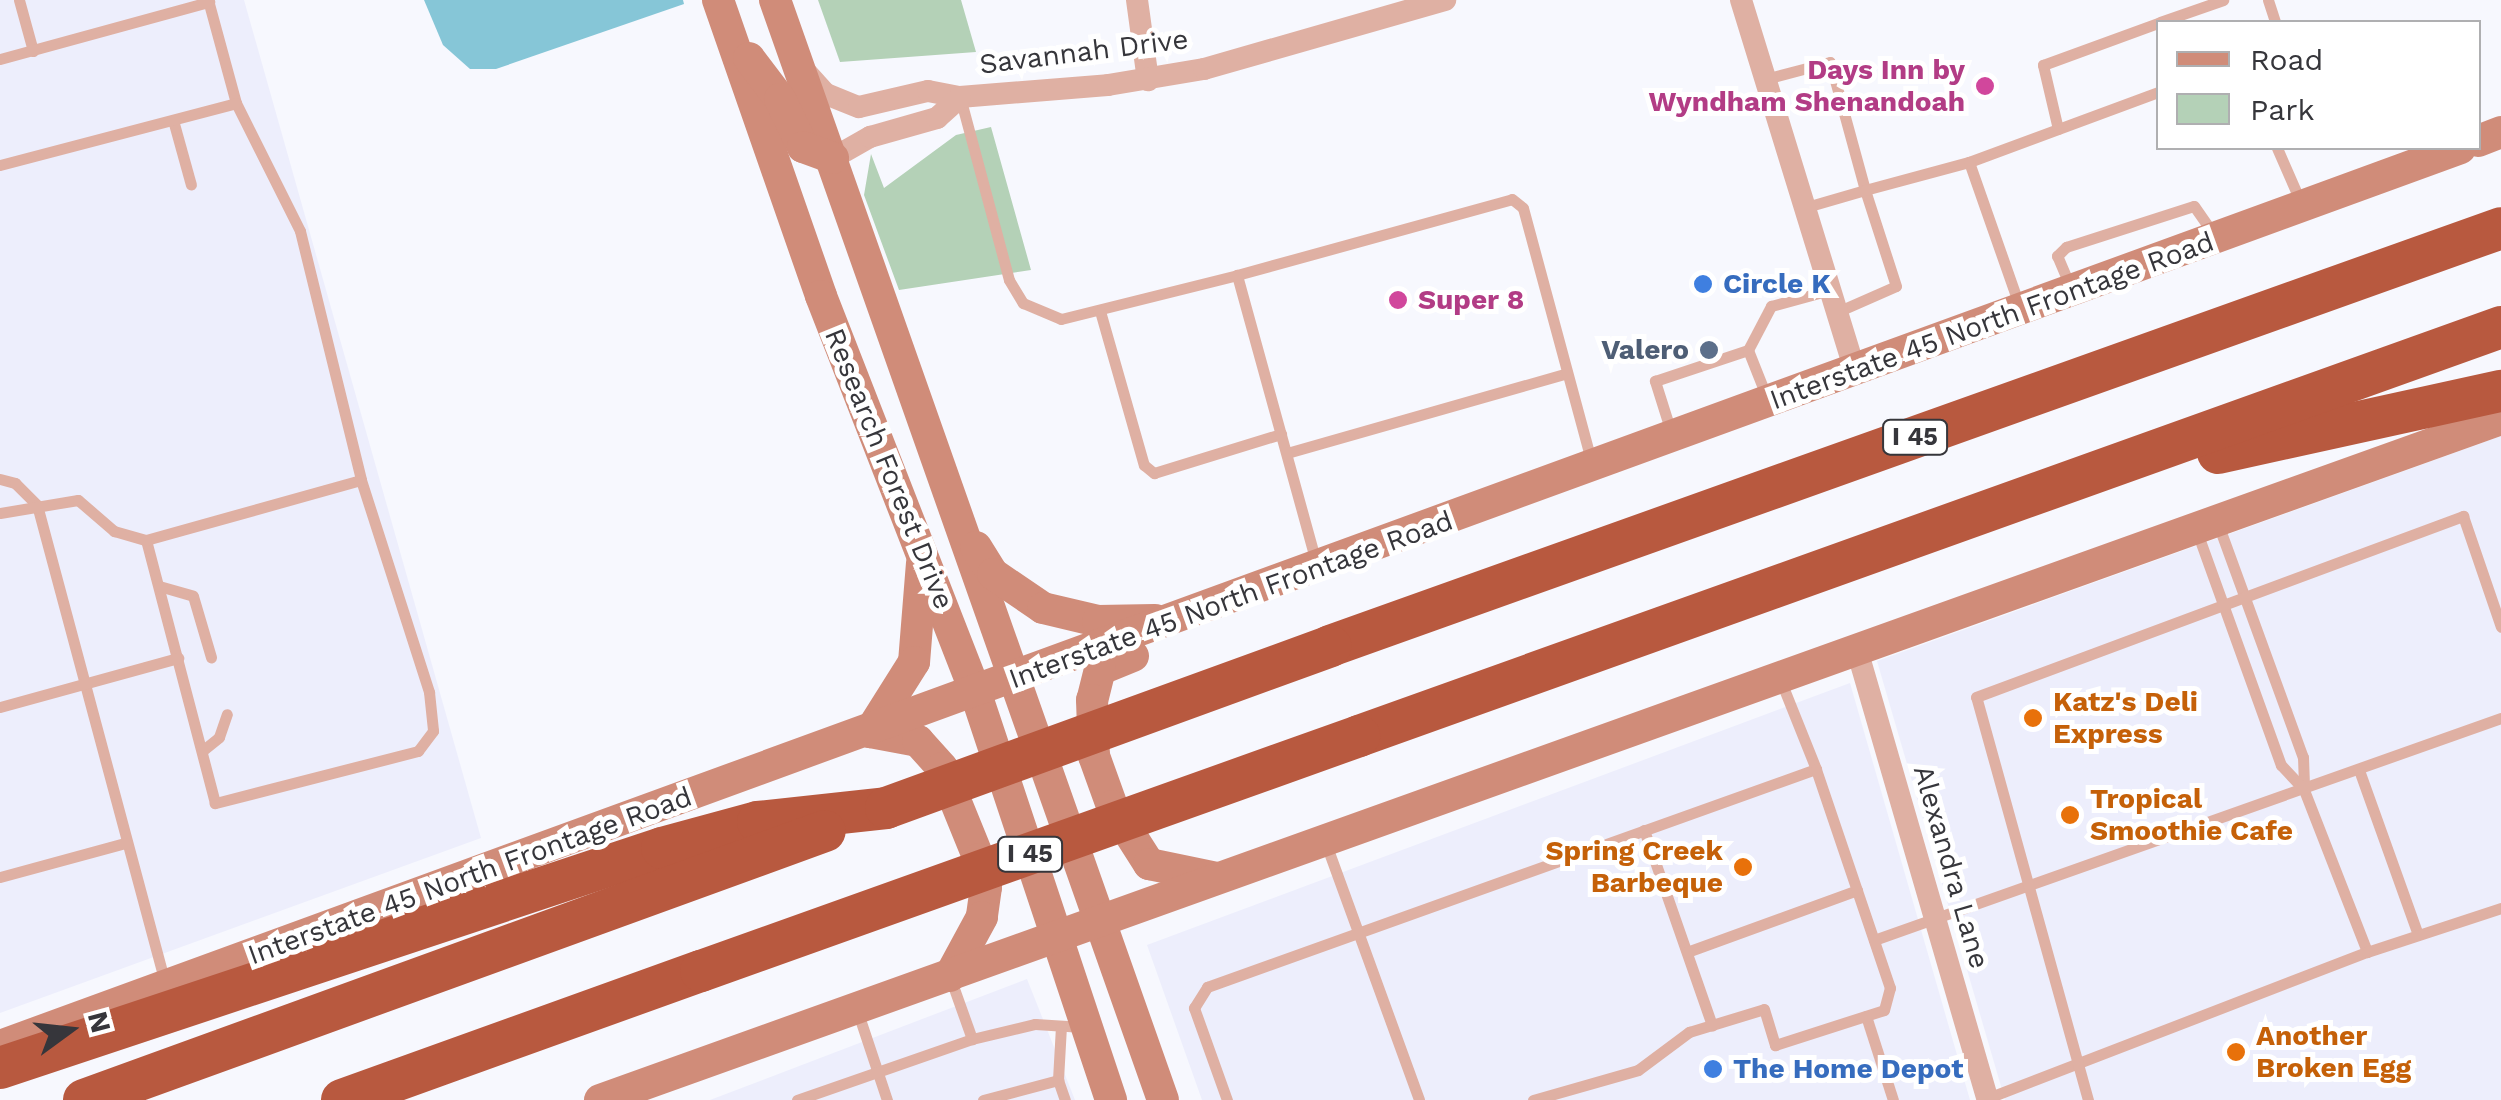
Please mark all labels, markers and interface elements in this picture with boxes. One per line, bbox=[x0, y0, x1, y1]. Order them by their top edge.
legend bbox=[2156, 20, 2481, 150]
street label: Savannah Drive bbox=[978, 23, 1190, 81]
text: Road bbox=[2250, 42, 2323, 77]
place label: Days Inn by Wyndham Shenandoah bbox=[1648, 53, 1965, 119]
marker: Days Inn by Wyndham Shenandoah bbox=[1974, 75, 1996, 97]
text: Park bbox=[2250, 92, 2315, 127]
street label: Interstate 45 North Frontage Road bbox=[1765, 225, 2219, 417]
place label: Circle K bbox=[1723, 267, 1831, 301]
marker: Circle K bbox=[1692, 273, 1714, 295]
place label: Super 8 bbox=[1418, 283, 1525, 317]
marker: Super 8 bbox=[1387, 289, 1409, 311]
street label: Research Forest Drive bbox=[817, 324, 961, 614]
place label: Valero bbox=[1601, 333, 1689, 367]
marker: Valero bbox=[1698, 339, 1720, 361]
road number: I 45 bbox=[1880, 417, 1950, 457]
street label: Interstate 45 North Frontage Road bbox=[1004, 504, 1458, 696]
place label: Katz's Deli Express bbox=[2053, 685, 2198, 751]
marker: Katz's Deli Express bbox=[2022, 707, 2044, 729]
street label: Alexandra Lane bbox=[1906, 761, 1996, 973]
street label: Interstate 45 North Frontage Road bbox=[243, 780, 697, 972]
place label: Tropical Smoothie Cafe bbox=[2090, 782, 2293, 848]
marker: Tropical Smoothie Cafe bbox=[2059, 804, 2081, 826]
road number: I 45 bbox=[995, 834, 1065, 874]
place label: Spring Creek Barbeque bbox=[1545, 834, 1723, 900]
marker: Spring Creek Barbeque bbox=[1732, 856, 1754, 878]
north arrow bbox=[20, 980, 120, 1080]
text: N bbox=[81, 1008, 118, 1036]
place label: Another Broken Egg bbox=[2256, 1019, 2411, 1085]
marker: Another Broken Egg bbox=[2225, 1041, 2247, 1063]
place label: The Home Depot bbox=[1733, 1052, 1963, 1086]
marker: The Home Depot bbox=[1702, 1058, 1724, 1080]

